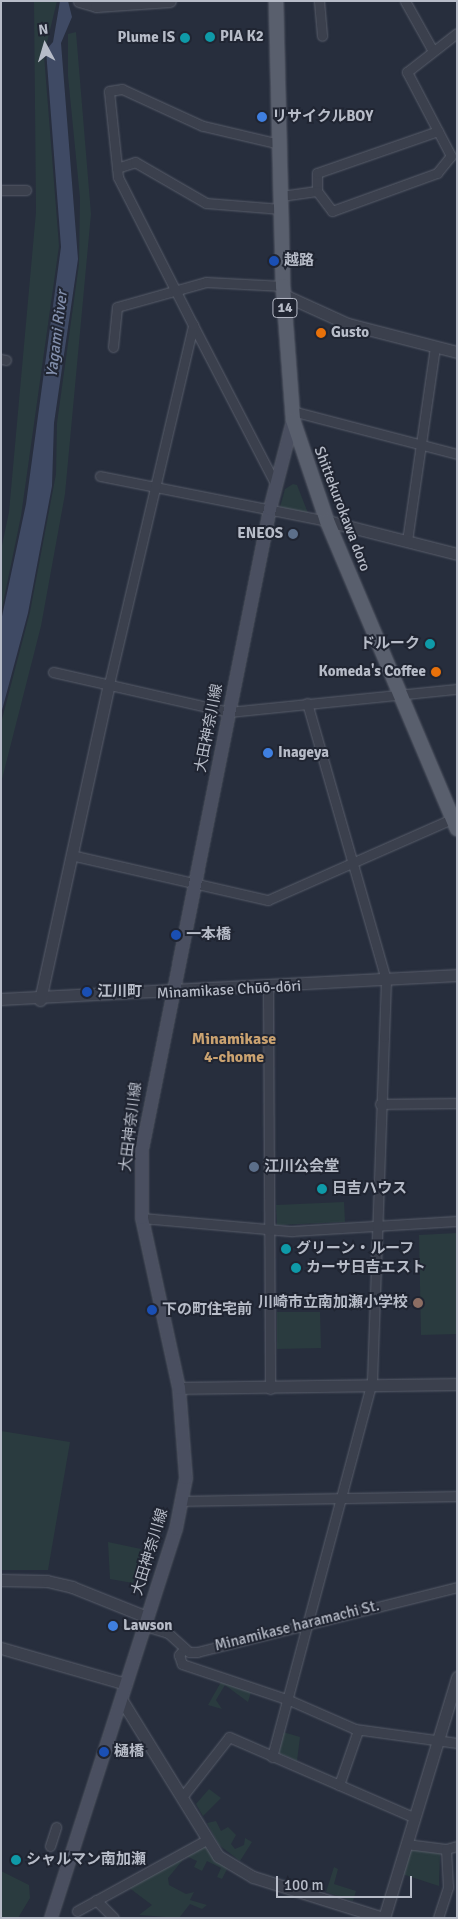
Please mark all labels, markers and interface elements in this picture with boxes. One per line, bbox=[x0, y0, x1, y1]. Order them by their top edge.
north arrow bbox=[20, 20, 70, 70]
text: N bbox=[38, 21, 49, 39]
place label: PIA K2 bbox=[220, 28, 264, 46]
place label: Plume IS bbox=[117, 29, 175, 47]
marker: PIA K2 bbox=[204, 31, 216, 43]
marker: Plume IS bbox=[179, 32, 191, 44]
place label: リサイクルBOY bbox=[272, 108, 374, 126]
marker: リサイクルBOY bbox=[256, 111, 268, 123]
place label: 越路 bbox=[284, 252, 314, 270]
marker: 越路 bbox=[268, 255, 280, 267]
water label: Yagami River bbox=[42, 290, 72, 378]
road number: 14 bbox=[271, 296, 299, 320]
place label: Gusto bbox=[331, 324, 369, 342]
marker: Gusto bbox=[315, 327, 327, 339]
street label: Shittekurokawa doro bbox=[310, 444, 374, 574]
place label: ENEOS bbox=[237, 525, 283, 543]
marker: ENEOS bbox=[287, 528, 299, 540]
place label: ドルーク bbox=[360, 635, 420, 653]
marker: ドルーク bbox=[424, 638, 436, 650]
place label: Komeda's Coffee bbox=[319, 663, 426, 681]
marker: Komeda's Coffee bbox=[430, 666, 442, 678]
street label: 大田神奈川線 bbox=[192, 682, 226, 774]
place label: Inageya bbox=[278, 744, 329, 762]
marker: Inageya bbox=[262, 747, 274, 759]
place label: 一本橋 bbox=[186, 926, 231, 944]
marker: 一本橋 bbox=[170, 929, 182, 941]
street label: Minamikase Chūō-dōri bbox=[156, 977, 302, 1003]
place label: 江川町 bbox=[97, 983, 142, 1001]
marker: 江川町 bbox=[81, 986, 93, 998]
district label: Minamikase 4-chome bbox=[192, 1029, 276, 1067]
street label: 大田神奈川線 bbox=[117, 1081, 145, 1173]
place label: 江川公会堂 bbox=[264, 1158, 339, 1176]
marker: 江川公会堂 bbox=[248, 1161, 260, 1173]
place label: 日吉ハウス bbox=[332, 1180, 407, 1198]
marker: 日吉ハウス bbox=[316, 1183, 328, 1195]
place label: グリーン・ルーフ bbox=[296, 1240, 416, 1258]
marker: グリーン・ルーフ bbox=[280, 1243, 292, 1255]
place label: カーサ日吉エスト bbox=[306, 1259, 426, 1277]
marker: カーサ日吉エスト bbox=[290, 1262, 302, 1274]
place label: 川崎市立南加瀬小学校 bbox=[258, 1294, 408, 1312]
marker: 川崎市立南加瀬小学校 bbox=[412, 1297, 424, 1309]
place label: 下の町住宅前 bbox=[162, 1301, 252, 1319]
marker: 下の町住宅前 bbox=[146, 1304, 158, 1316]
street label: 大田神奈川線 bbox=[128, 1506, 172, 1598]
street label: Minamikase haramachi St. bbox=[213, 1597, 381, 1655]
place label: Lawson bbox=[123, 1617, 172, 1635]
marker: Lawson bbox=[107, 1620, 119, 1632]
place label: 樋橋 bbox=[114, 1743, 144, 1761]
marker: 樋橋 bbox=[98, 1746, 110, 1758]
place label: シャルマン南加瀬 bbox=[26, 1851, 146, 1869]
marker: シャルマン南加瀬 bbox=[10, 1854, 22, 1866]
scale bar bbox=[278, 1866, 414, 1898]
text: 100 m bbox=[284, 1876, 324, 1894]

